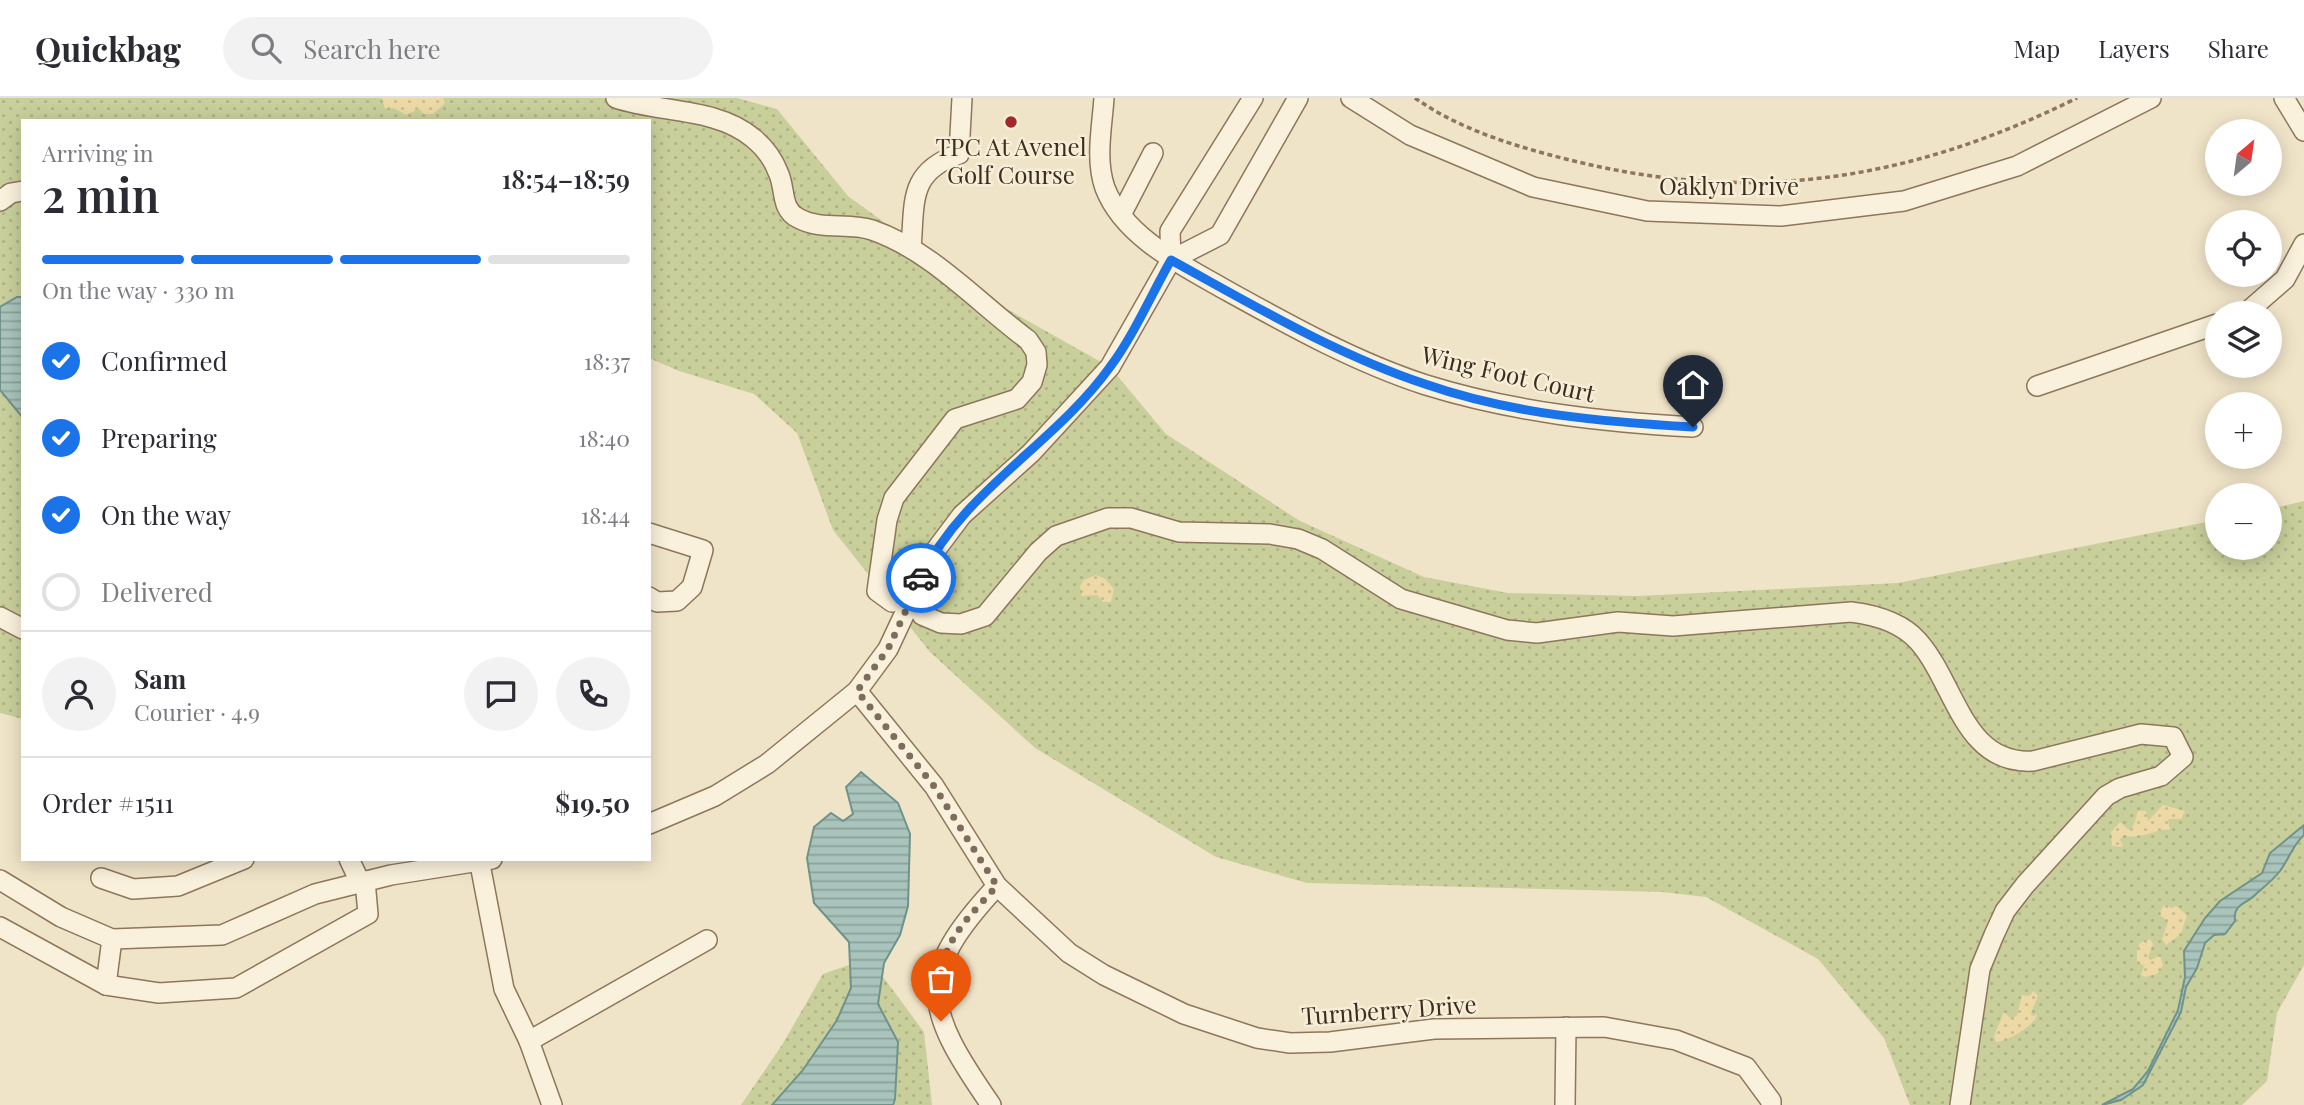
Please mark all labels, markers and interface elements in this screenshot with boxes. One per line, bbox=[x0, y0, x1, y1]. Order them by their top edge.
search box bbox=[223, 17, 713, 80]
text: Quickbag bbox=[35, 26, 181, 70]
icon: search bbox=[247, 29, 285, 67]
text: Search here bbox=[303, 31, 441, 66]
text: Map bbox=[2014, 32, 2060, 64]
text: Layers bbox=[2098, 32, 2170, 64]
text: Share bbox=[2208, 32, 2269, 64]
marker: TPC At Avenel Golf Course bbox=[1003, 114, 1019, 130]
north arrow bbox=[2205, 119, 2282, 196]
map controls bbox=[2205, 119, 2282, 560]
place label: TPC At Avenel Golf Course bbox=[935, 130, 1087, 190]
text: Arriving in bbox=[42, 137, 154, 168]
text: 18:54–18:59 bbox=[501, 161, 630, 196]
text: 2 min bbox=[42, 163, 160, 225]
street label: Oaklyn Drive bbox=[1659, 169, 1799, 201]
button: locate bbox=[2205, 210, 2282, 287]
text: On the way · 330 m bbox=[42, 274, 235, 305]
button: layers bbox=[2205, 301, 2282, 378]
street label: Wing Foot Court bbox=[1418, 337, 1599, 409]
icon: check bbox=[42, 342, 80, 380]
text: Confirmed bbox=[101, 343, 228, 378]
text: 18:37 bbox=[584, 345, 630, 376]
pin bbox=[1663, 355, 1723, 427]
icon: home bbox=[1674, 366, 1712, 404]
button: + bbox=[2205, 392, 2282, 469]
icon: check bbox=[42, 419, 80, 457]
text: Preparing bbox=[101, 420, 217, 455]
text: 18:40 bbox=[578, 422, 630, 453]
button: − bbox=[2205, 483, 2282, 560]
icon: check bbox=[42, 496, 80, 534]
text: On the way bbox=[101, 497, 231, 532]
text: 18:44 bbox=[581, 499, 630, 530]
courier bbox=[886, 543, 956, 613]
icon: car bbox=[902, 559, 940, 597]
text: Delivered bbox=[101, 574, 213, 609]
button: person bbox=[42, 657, 116, 731]
button: chat bbox=[464, 657, 538, 731]
button: phone bbox=[556, 657, 630, 731]
text: Sam bbox=[134, 661, 186, 696]
text: Courier · 4.9 bbox=[134, 696, 260, 727]
text: Order #1511 bbox=[42, 785, 174, 820]
text: $19.50 bbox=[555, 785, 630, 820]
pin bbox=[911, 949, 971, 1021]
icon: bag bbox=[922, 960, 960, 998]
street label: Turnberry Drive bbox=[1300, 987, 1477, 1031]

